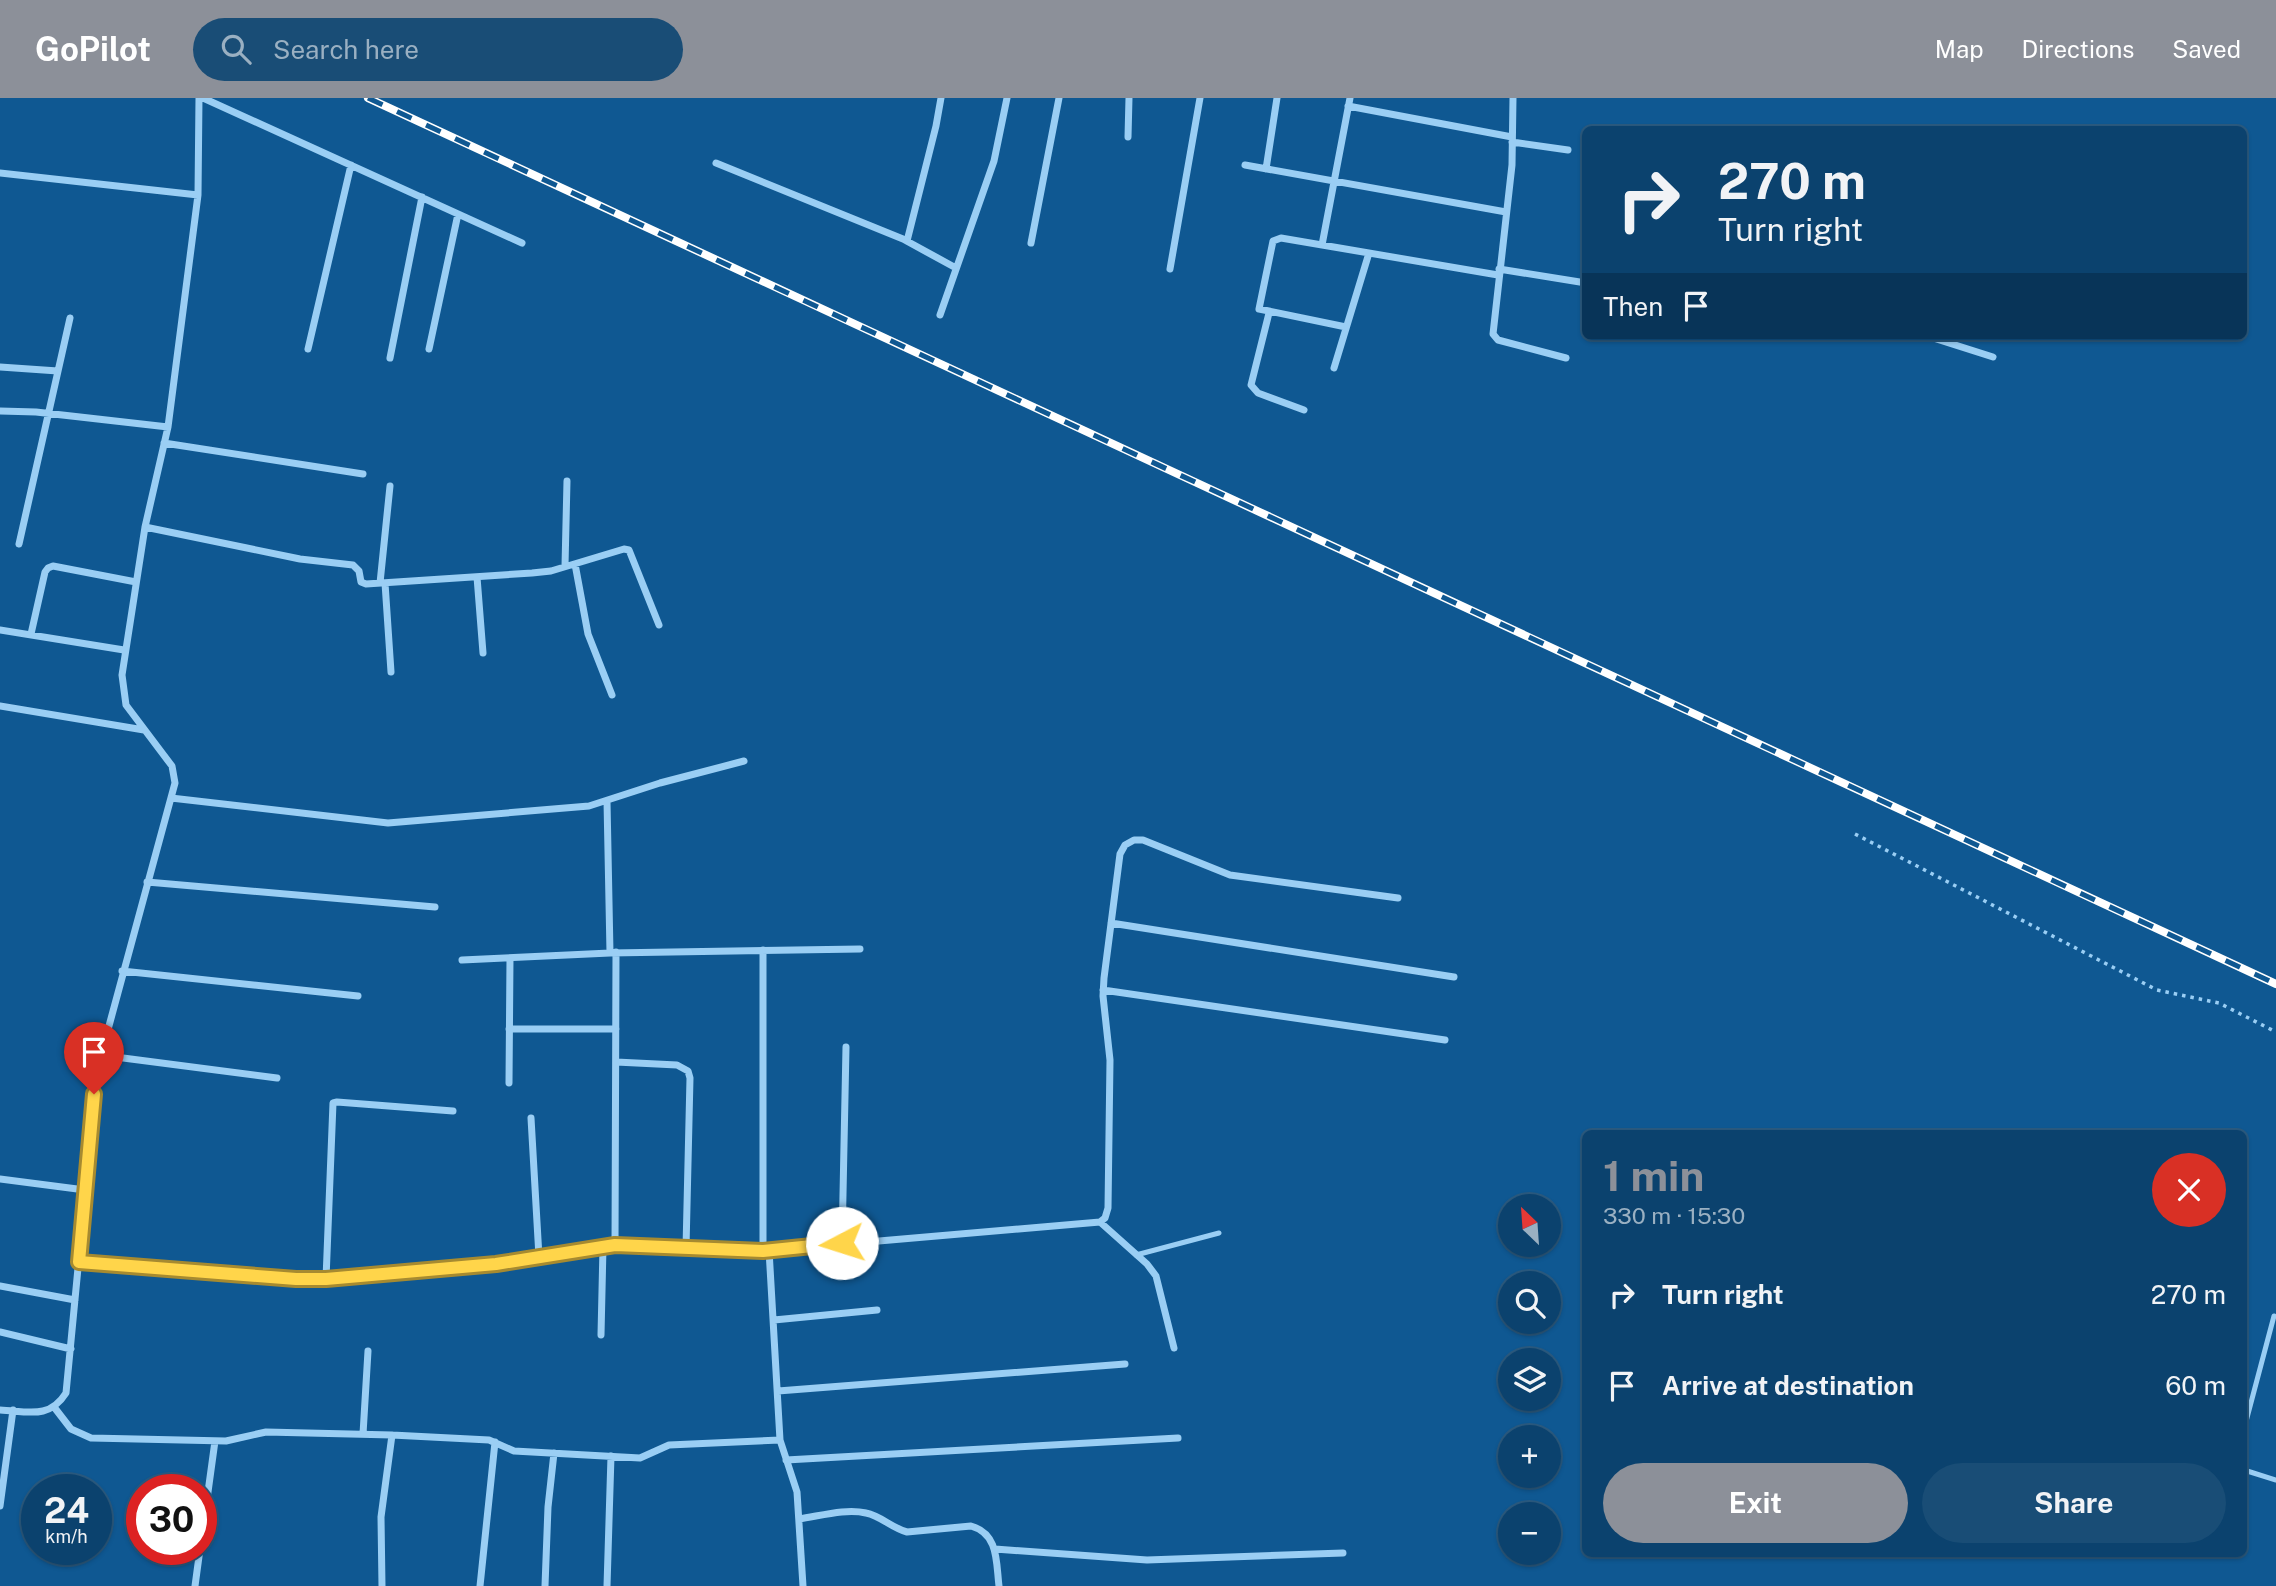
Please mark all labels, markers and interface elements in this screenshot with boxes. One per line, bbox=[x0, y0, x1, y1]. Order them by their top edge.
search box bbox=[193, 18, 683, 81]
text: GoPilot bbox=[35, 30, 151, 68]
icon: search bbox=[217, 30, 255, 68]
text: Search here bbox=[273, 34, 419, 65]
text: Map bbox=[1935, 35, 1984, 63]
text: Directions bbox=[2022, 35, 2134, 63]
text: Saved bbox=[2172, 35, 2241, 63]
text: 270 m bbox=[1718, 152, 1866, 210]
icon: right bbox=[1603, 154, 1694, 245]
text: Turn right bbox=[1718, 211, 1863, 248]
icon: arrive bbox=[1677, 287, 1715, 325]
text: Then bbox=[1603, 291, 1663, 322]
pin bbox=[64, 1022, 124, 1094]
icon: arrive bbox=[75, 1033, 113, 1071]
text: 1 min bbox=[1603, 1151, 1704, 1200]
button: close bbox=[2152, 1153, 2226, 1227]
north arrow bbox=[1498, 1194, 1561, 1256]
map controls bbox=[1498, 1194, 1561, 1565]
text: 330 m · 15:30 bbox=[1603, 1202, 1745, 1229]
position arrow bbox=[805, 1206, 879, 1280]
button: search bbox=[1498, 1271, 1561, 1334]
icon: right bbox=[1603, 1276, 1641, 1314]
text: Turn right bbox=[1662, 1279, 1784, 1310]
text: 270 m bbox=[2151, 1279, 2226, 1310]
button: layers bbox=[1498, 1348, 1561, 1411]
icon: arrive bbox=[1603, 1367, 1641, 1405]
text: Arrive at destination bbox=[1662, 1370, 1914, 1401]
text: 60 m bbox=[2165, 1370, 2226, 1401]
button: + bbox=[1498, 1425, 1561, 1488]
button: Exit bbox=[1603, 1463, 1908, 1543]
button: Share bbox=[1922, 1463, 2226, 1543]
speed limit sign: 30 bbox=[126, 1474, 217, 1565]
text: 24 bbox=[44, 1490, 89, 1531]
button: − bbox=[1498, 1502, 1561, 1565]
text: km/h bbox=[45, 1526, 88, 1547]

